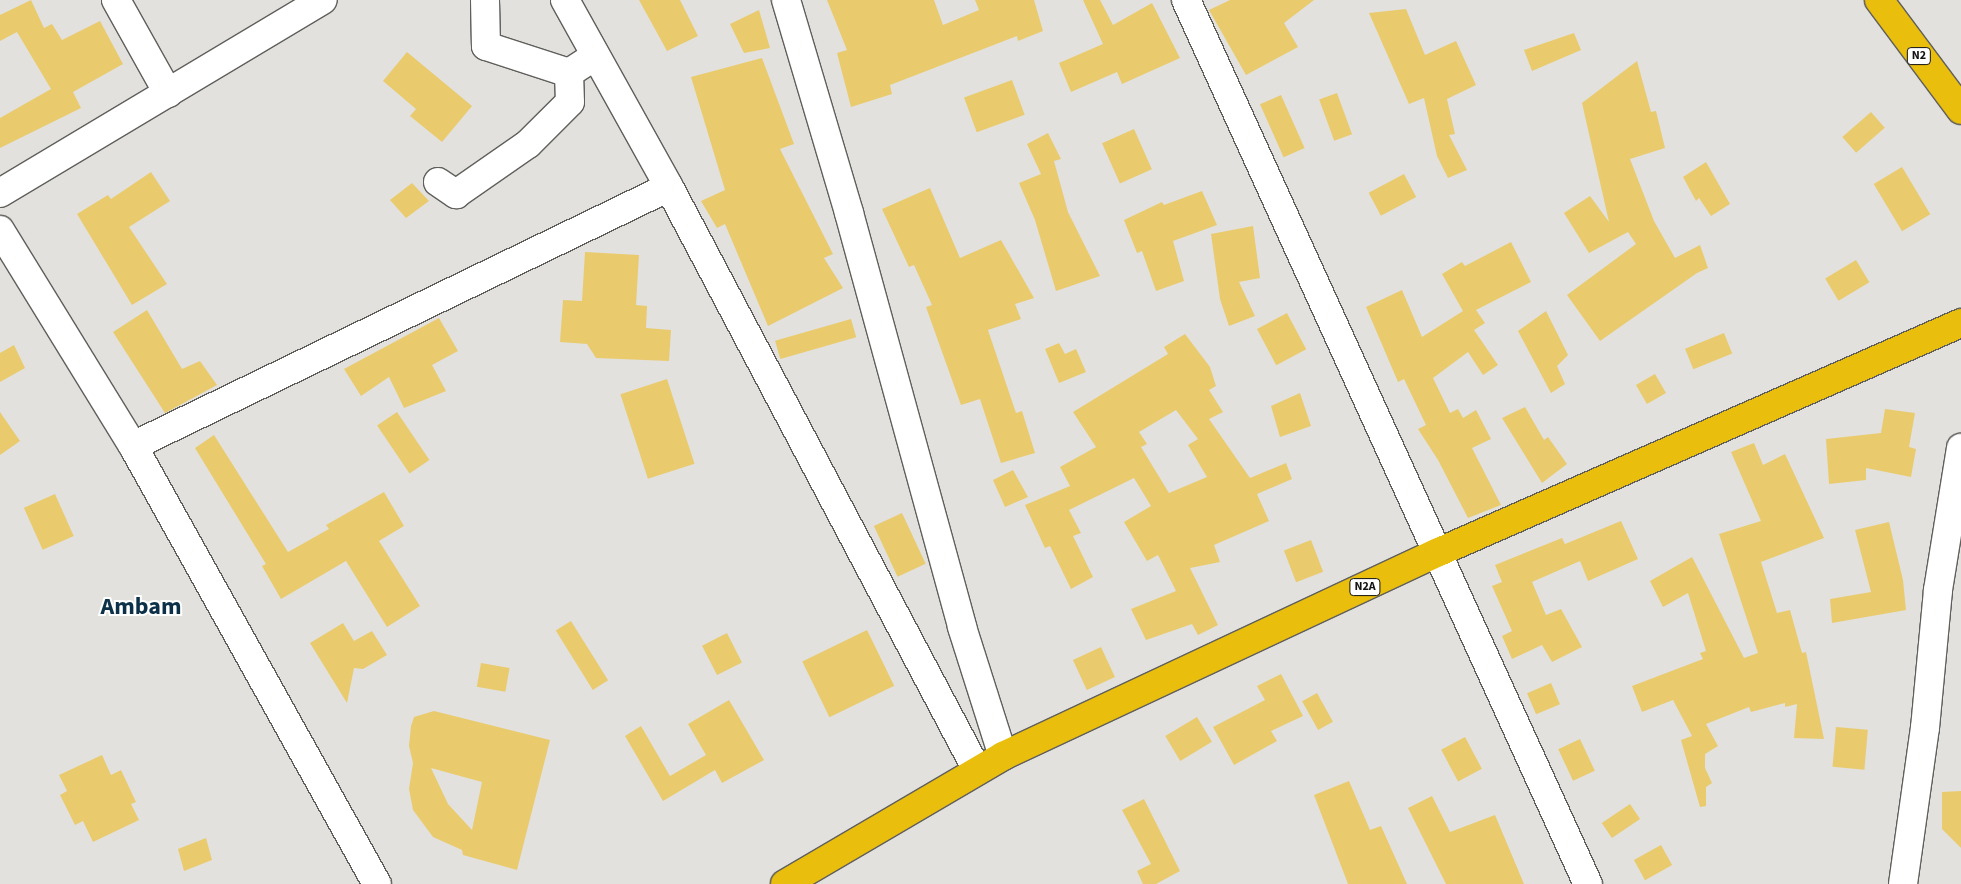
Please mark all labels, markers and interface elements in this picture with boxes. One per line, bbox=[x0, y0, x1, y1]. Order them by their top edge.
road number: N2 bbox=[1906, 46, 1932, 66]
road number: N2A bbox=[1349, 578, 1381, 596]
district label: Ambam bbox=[100, 593, 182, 621]

